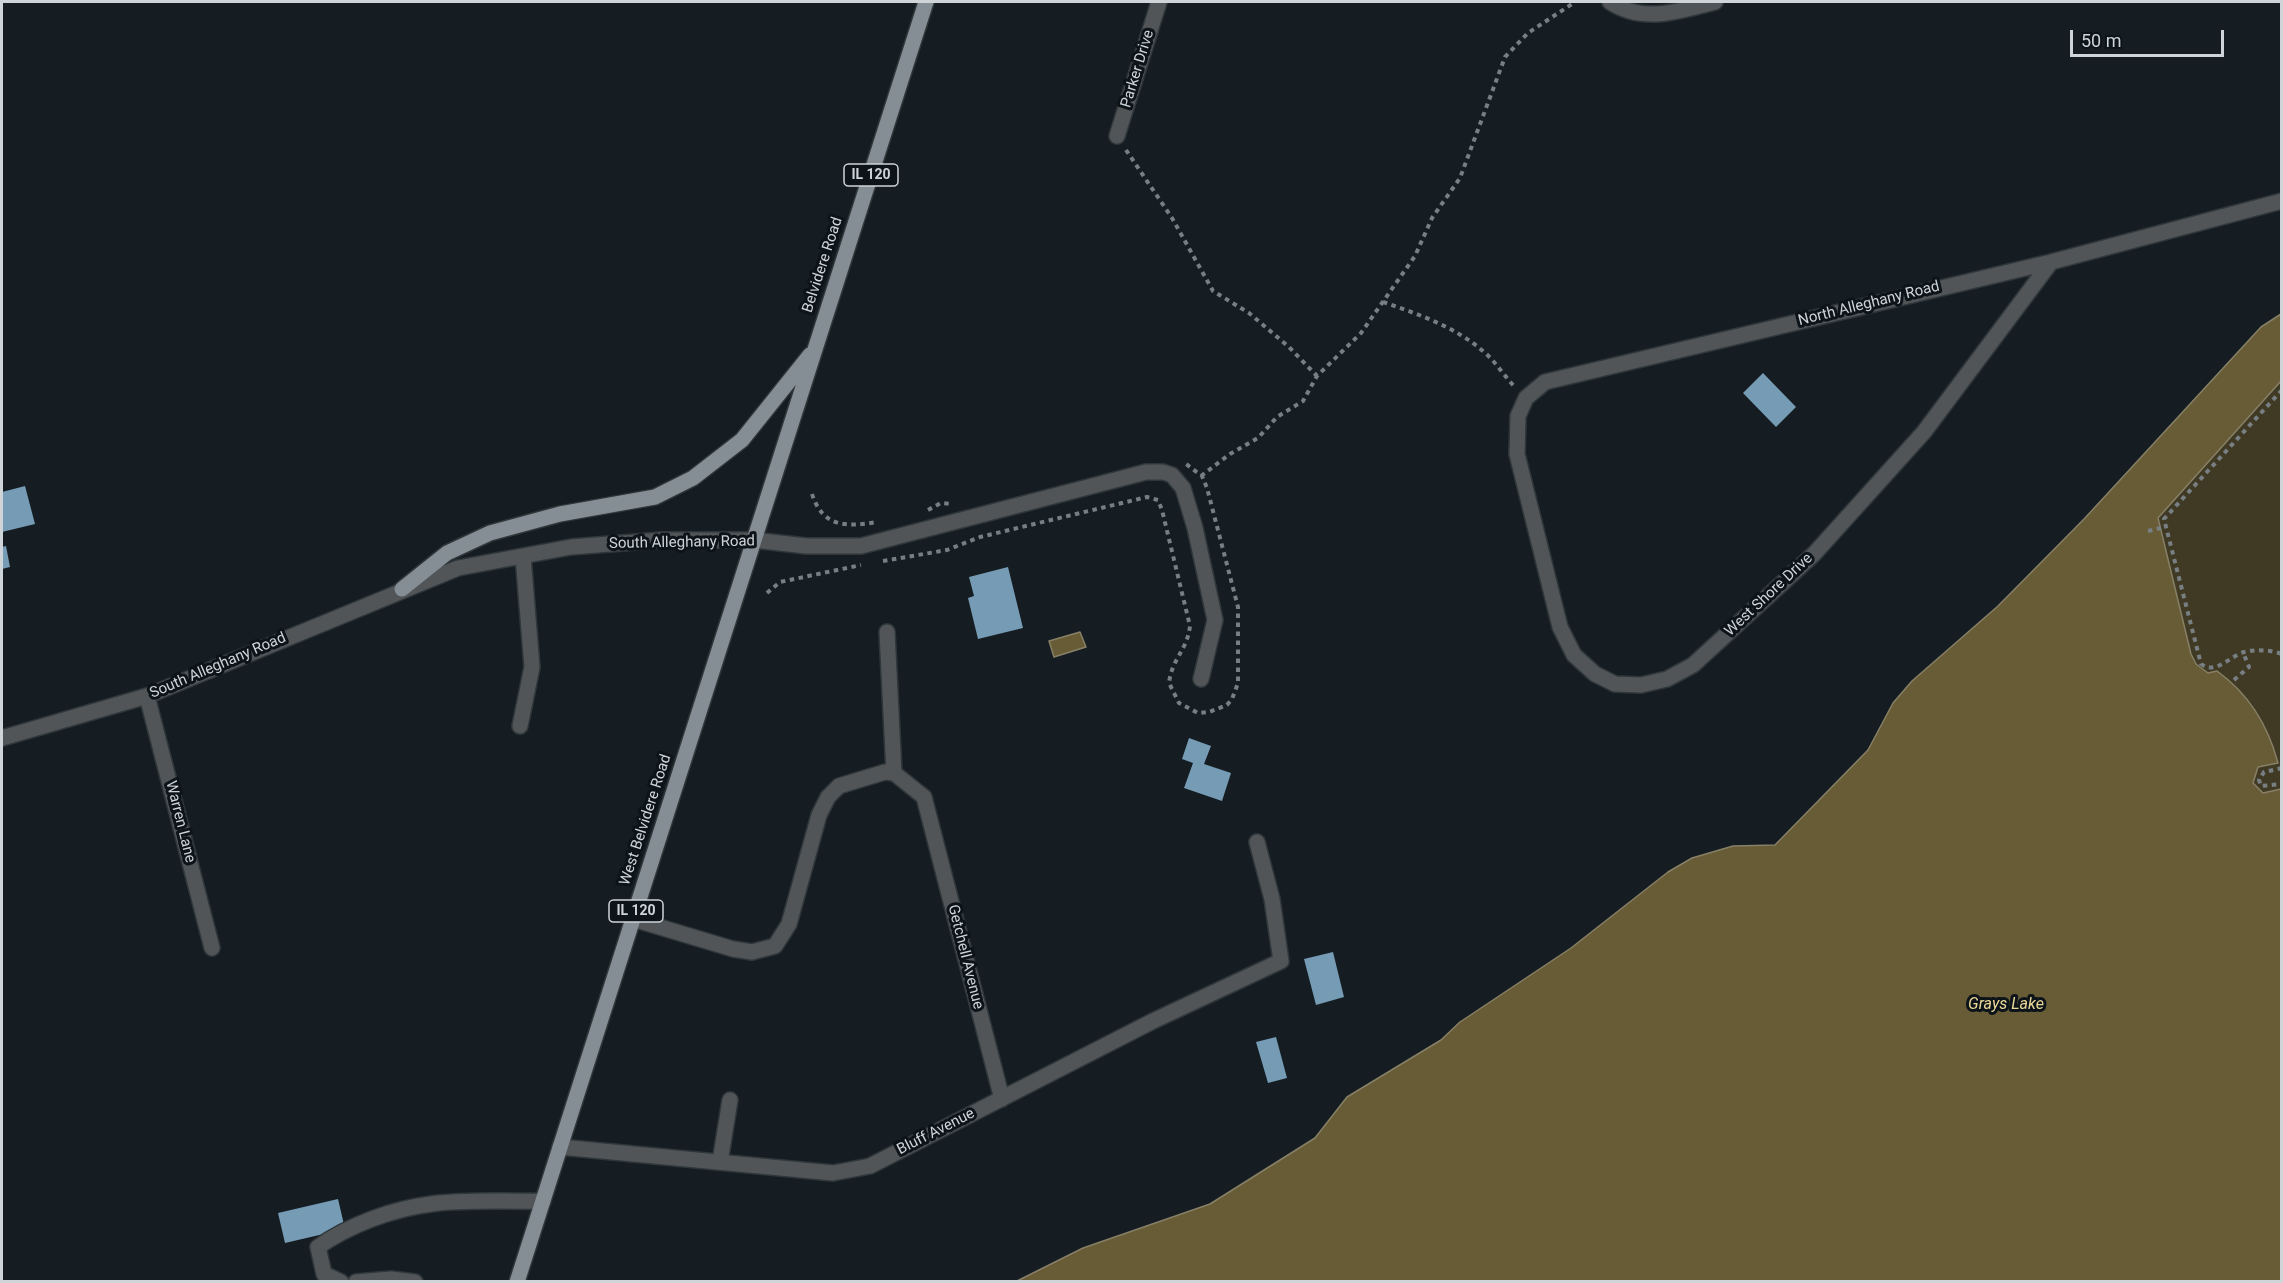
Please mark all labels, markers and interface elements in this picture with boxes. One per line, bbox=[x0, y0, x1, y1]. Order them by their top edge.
scale bar bbox=[2073, 18, 2228, 56]
street label: Parker Drive bbox=[1118, 28, 1158, 110]
text: 50 m bbox=[2081, 30, 2121, 51]
road number: IL 120 bbox=[844, 164, 898, 186]
street label: Belvidere Road bbox=[799, 215, 847, 315]
street label: North Alleghany Road bbox=[1796, 278, 1942, 330]
street label: South Alleghany Road bbox=[609, 533, 755, 553]
street label: West Shore Drive bbox=[1721, 550, 1817, 640]
street label: South Alleghany Road bbox=[147, 629, 289, 703]
street label: West Belvidere Road bbox=[616, 752, 676, 888]
street label: Warren Lane bbox=[161, 779, 199, 865]
road number: IL 120 bbox=[609, 900, 663, 922]
street label: Getchell Avenue bbox=[943, 903, 987, 1011]
water label: Grays Lake bbox=[1968, 995, 2044, 1015]
street label: Bluff Avenue bbox=[894, 1105, 978, 1159]

